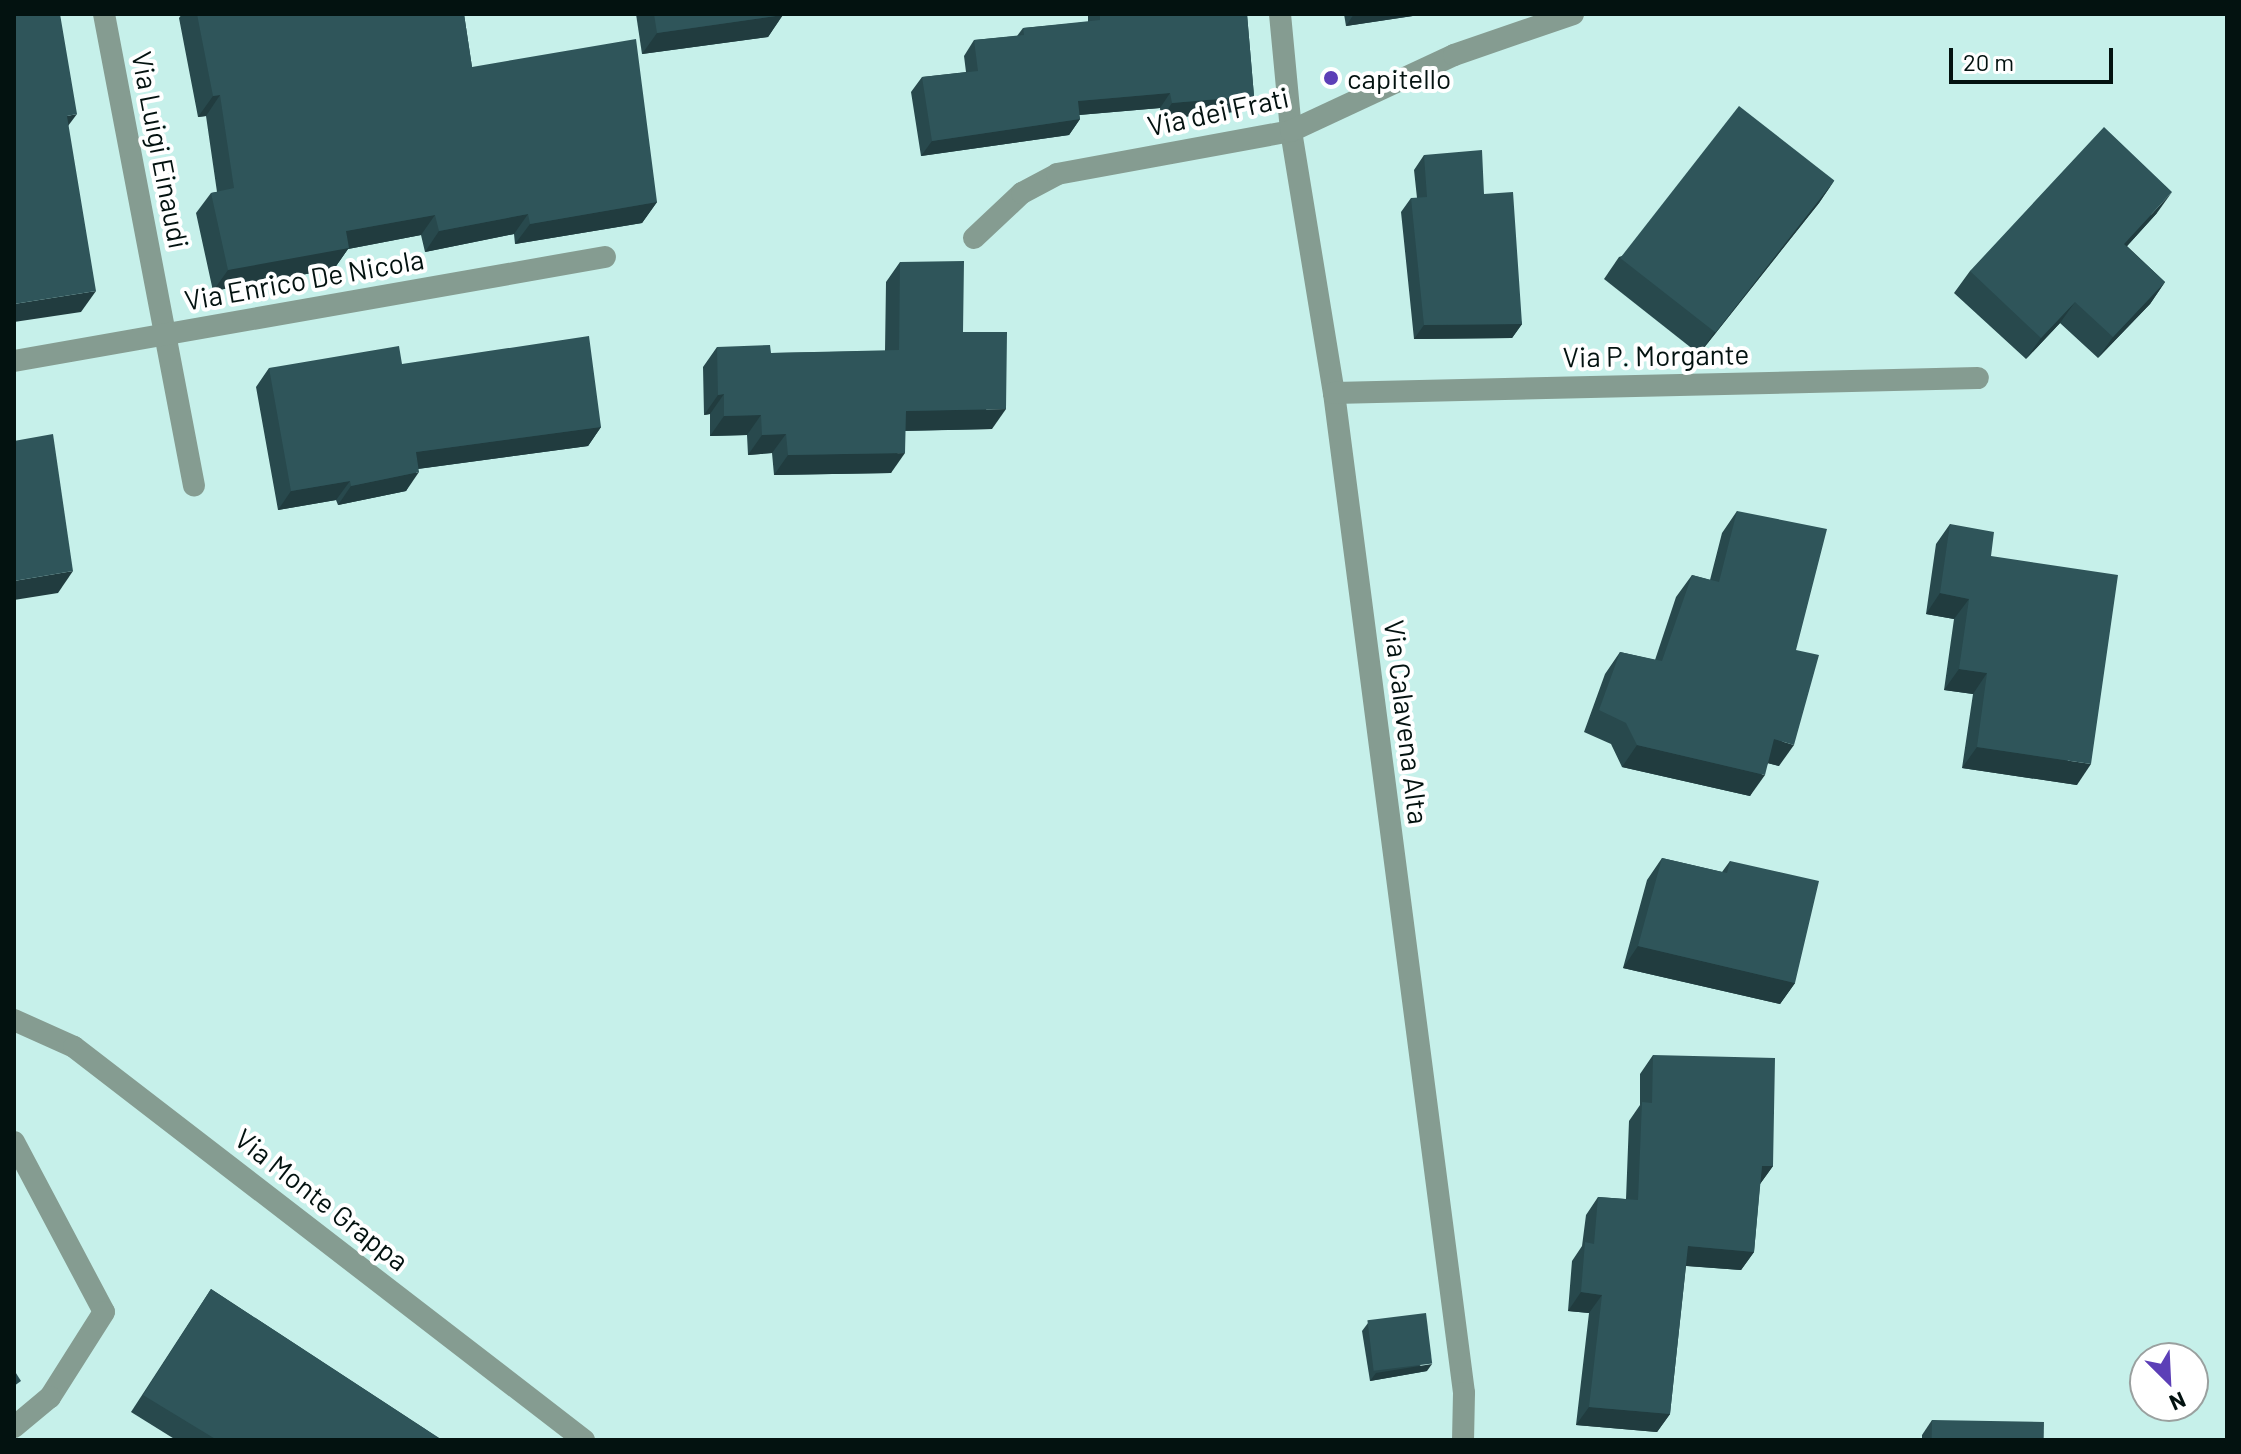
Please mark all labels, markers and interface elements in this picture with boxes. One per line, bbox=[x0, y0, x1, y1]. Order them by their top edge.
scale bar bbox=[1953, 32, 2117, 82]
text: 20 m bbox=[1963, 47, 2014, 76]
street label: Via Luigi Einaudi bbox=[125, 49, 197, 251]
place label: capitello bbox=[1347, 61, 1451, 95]
marker: capitello bbox=[1322, 69, 1340, 87]
street label: Via dei Frati bbox=[1144, 80, 1292, 142]
street label: Via Enrico De Nicola bbox=[182, 241, 426, 317]
street label: Via P. Morgante bbox=[1562, 337, 1750, 373]
street label: Via Calavena Alta bbox=[1378, 618, 1436, 826]
street label: Via Monte Grappa bbox=[229, 1121, 415, 1277]
north arrow bbox=[2129, 1342, 2209, 1422]
text: N bbox=[2166, 1387, 2190, 1417]

